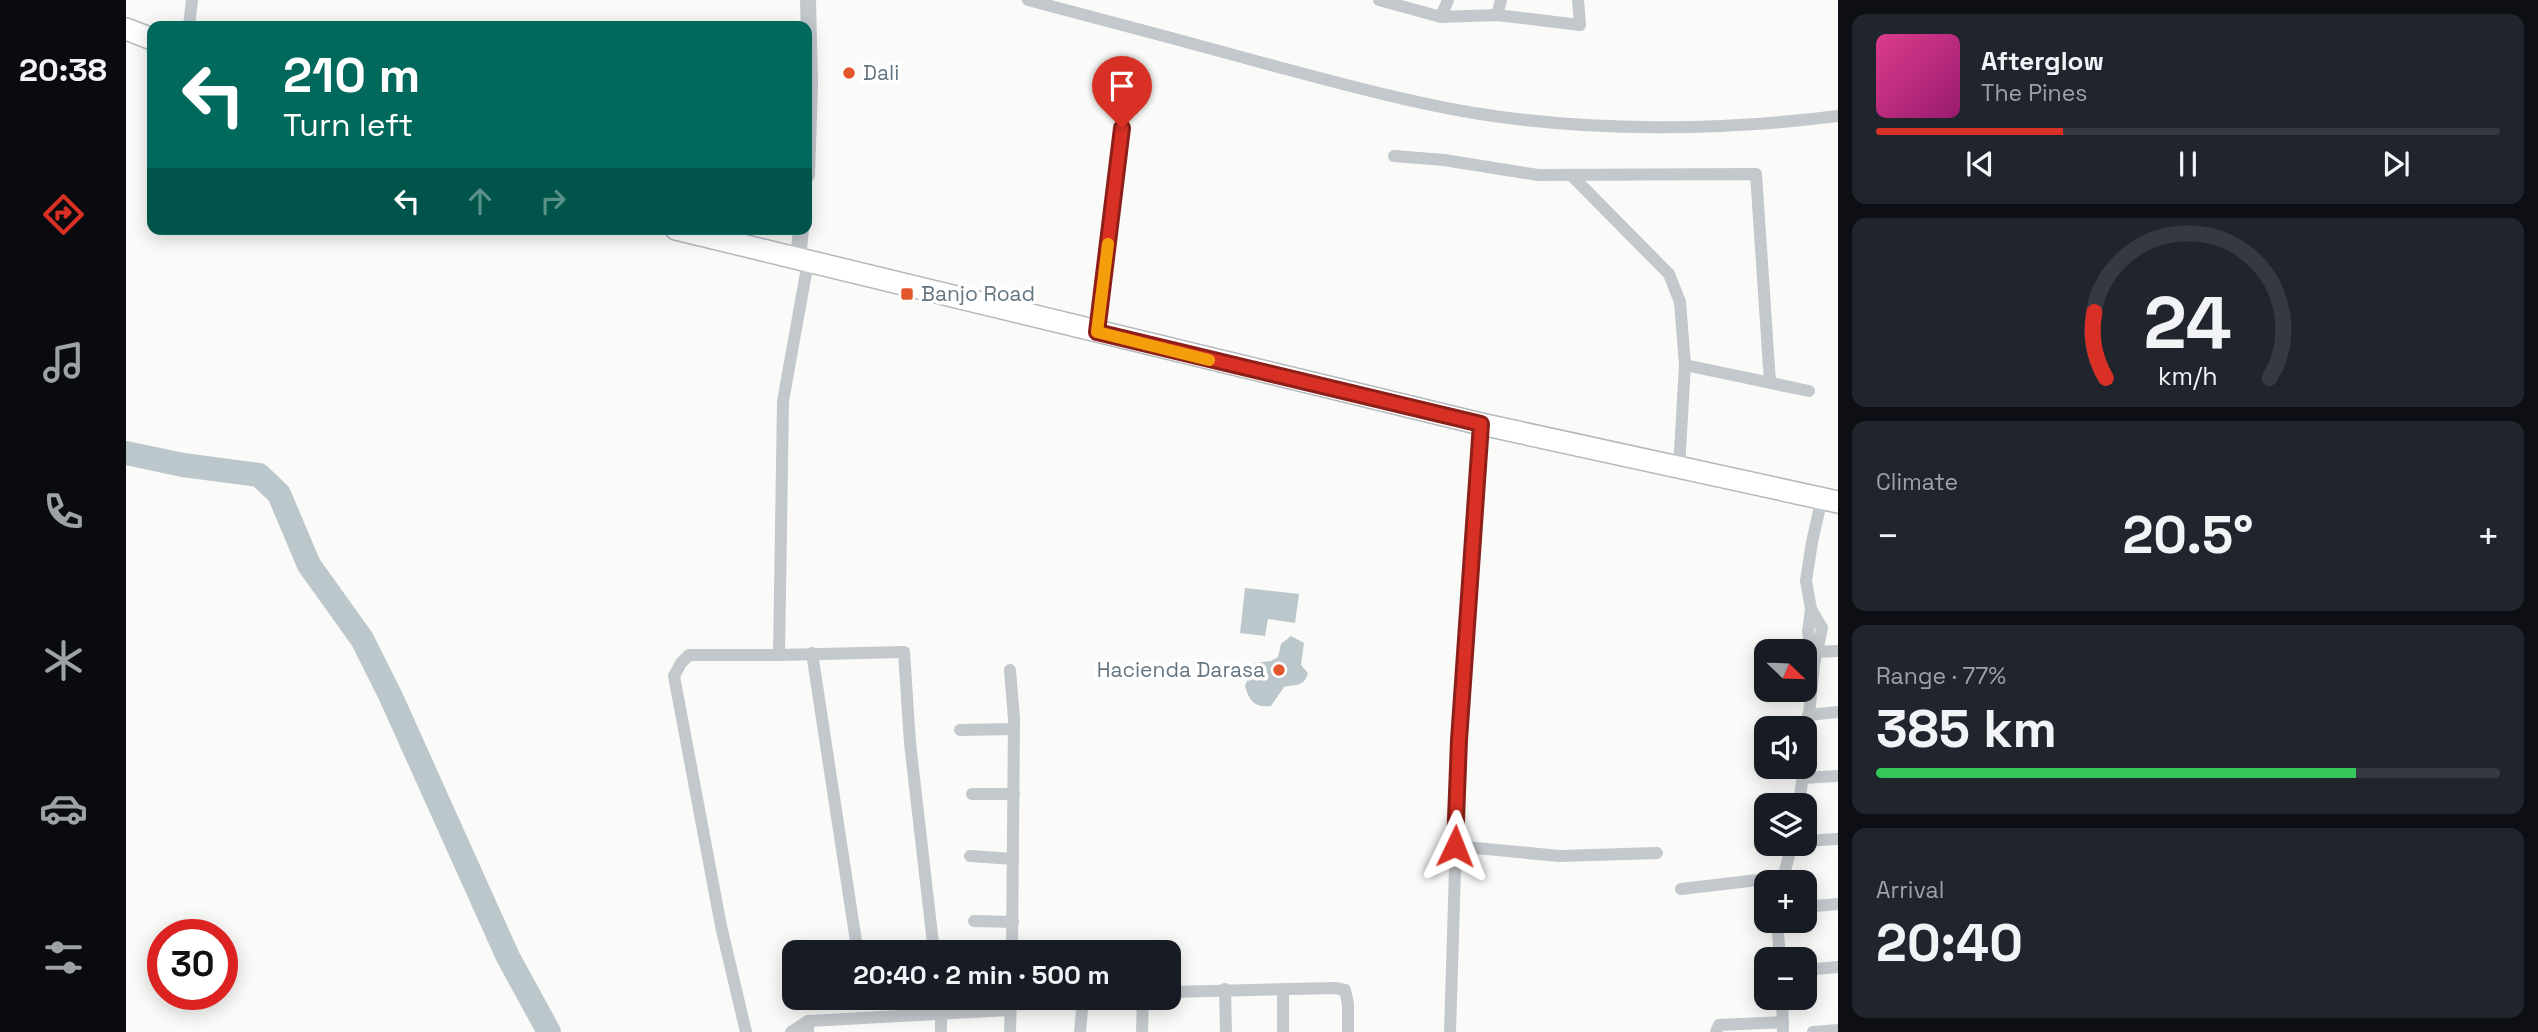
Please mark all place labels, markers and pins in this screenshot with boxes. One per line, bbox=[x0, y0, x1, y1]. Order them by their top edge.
pin bbox=[1092, 56, 1152, 128]
place label: Dali bbox=[863, 59, 899, 86]
marker: Dali bbox=[841, 65, 857, 81]
place label: Banjo Road bbox=[921, 280, 1035, 307]
marker: Banjo Road bbox=[899, 286, 915, 302]
place label: Hacienda Darasa bbox=[1097, 656, 1265, 683]
marker: Hacienda Darasa bbox=[1271, 662, 1287, 678]

